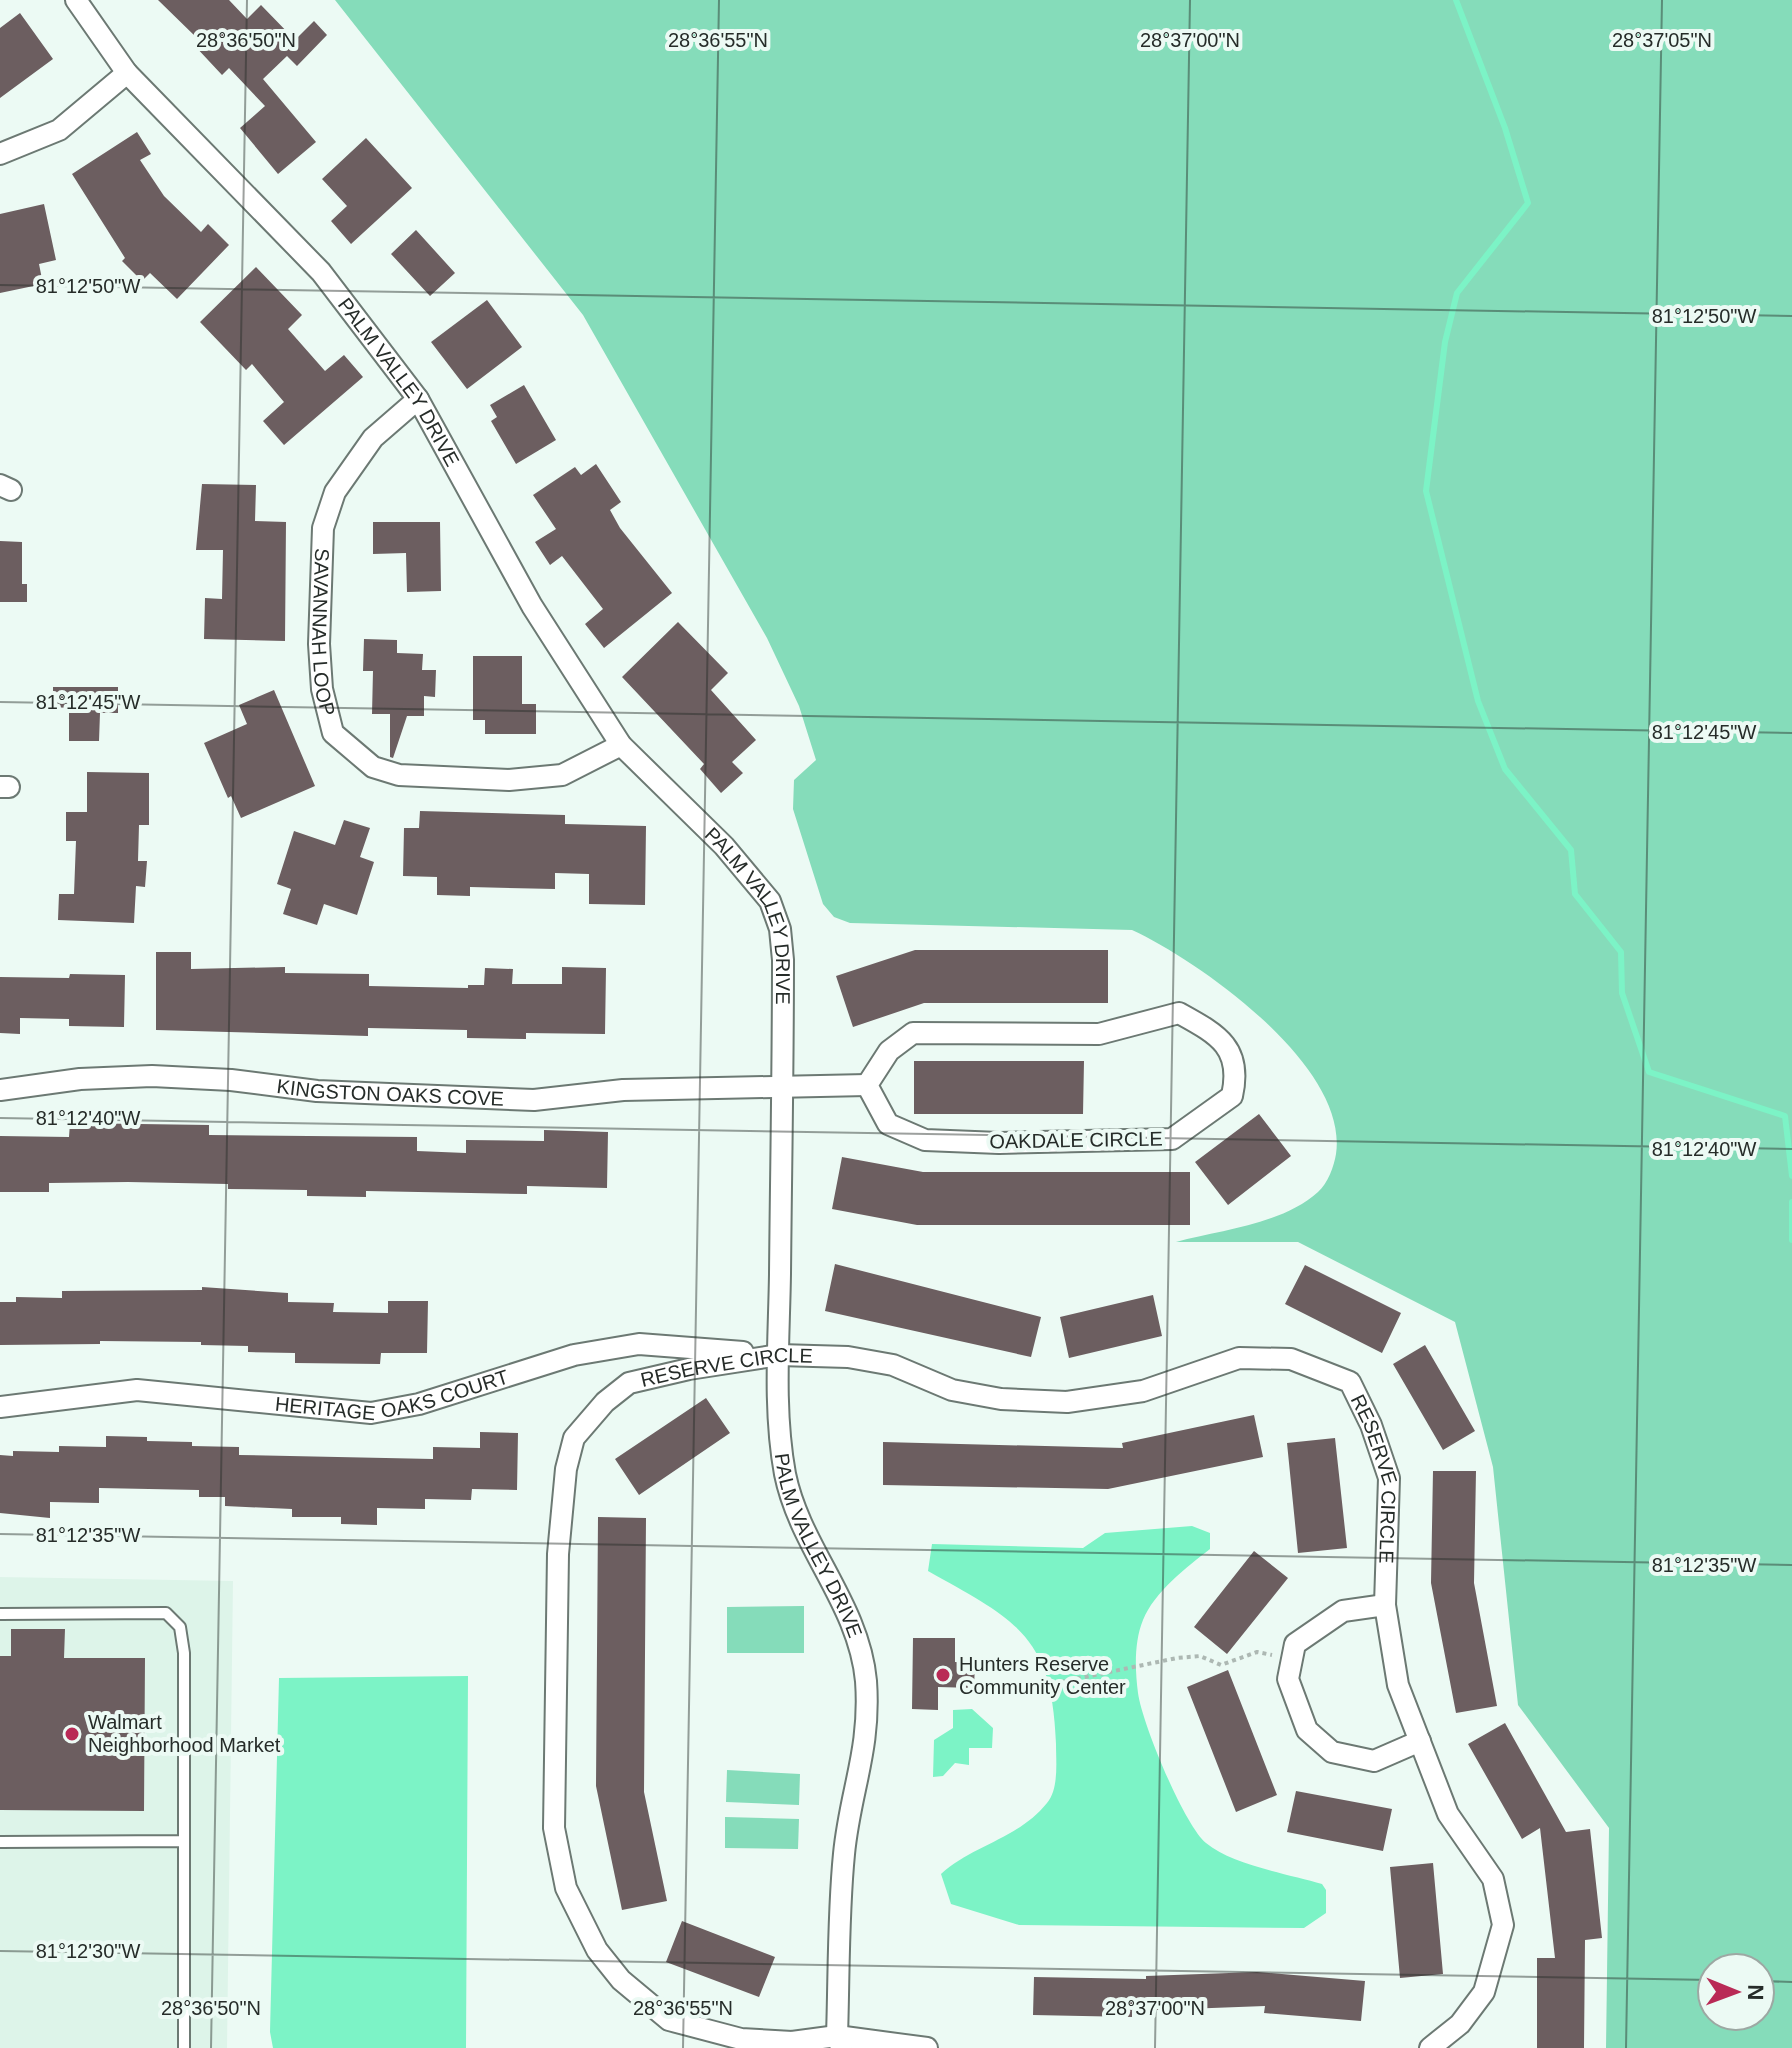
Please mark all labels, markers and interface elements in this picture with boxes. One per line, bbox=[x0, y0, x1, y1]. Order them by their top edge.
text: 28°36'50"N bbox=[196, 29, 296, 51]
text: 28°36'55"N bbox=[668, 29, 768, 51]
text: 28°37'00"N bbox=[1140, 29, 1240, 51]
text: 28°37'05"N bbox=[1612, 29, 1712, 51]
text: 81°12'50"W bbox=[36, 275, 140, 297]
street label: PALM VALLEY DRIVE bbox=[334, 294, 464, 470]
text: 81°12'50"W bbox=[1652, 305, 1756, 327]
street label: SAVANNAH LOOP bbox=[308, 548, 339, 718]
text: 81°12'45"W bbox=[36, 691, 140, 713]
text: 81°12'45"W bbox=[1652, 721, 1756, 743]
street label: PALM VALLEY DRIVE bbox=[701, 823, 794, 1005]
street label: KINGSTON OAKS COVE bbox=[276, 1075, 504, 1110]
text: 81°12'40"W bbox=[36, 1107, 140, 1129]
street label: OAKDALE CIRCLE bbox=[989, 1127, 1163, 1153]
text: 81°12'40"W bbox=[1652, 1138, 1756, 1160]
street label: RESERVE CIRCLE bbox=[638, 1344, 813, 1391]
street label: HERITAGE OAKS COURT bbox=[274, 1365, 511, 1424]
street label: RESERVE CIRCLE bbox=[1347, 1391, 1402, 1564]
street label: PALM VALLEY DRIVE bbox=[771, 1452, 867, 1641]
text: 81°12'35"W bbox=[36, 1524, 140, 1546]
text: 81°12'35"W bbox=[1652, 1554, 1756, 1576]
place label: Hunters Reserve Community Center bbox=[959, 1653, 1126, 1698]
marker: Hunters Reserve Community Center bbox=[934, 1666, 952, 1684]
place label: Walmart Neighborhood Market bbox=[88, 1711, 281, 1756]
marker: Walmart Neighborhood Market bbox=[63, 1725, 81, 1743]
text: 81°12'30"W bbox=[36, 1940, 140, 1962]
north arrow bbox=[1696, 1952, 1776, 2032]
text: N bbox=[1743, 1984, 1768, 2001]
text: 28°36'50"N bbox=[161, 1997, 261, 2019]
text: 28°36'55"N bbox=[633, 1997, 733, 2019]
text: 28°37'00"N bbox=[1105, 1997, 1205, 2019]

